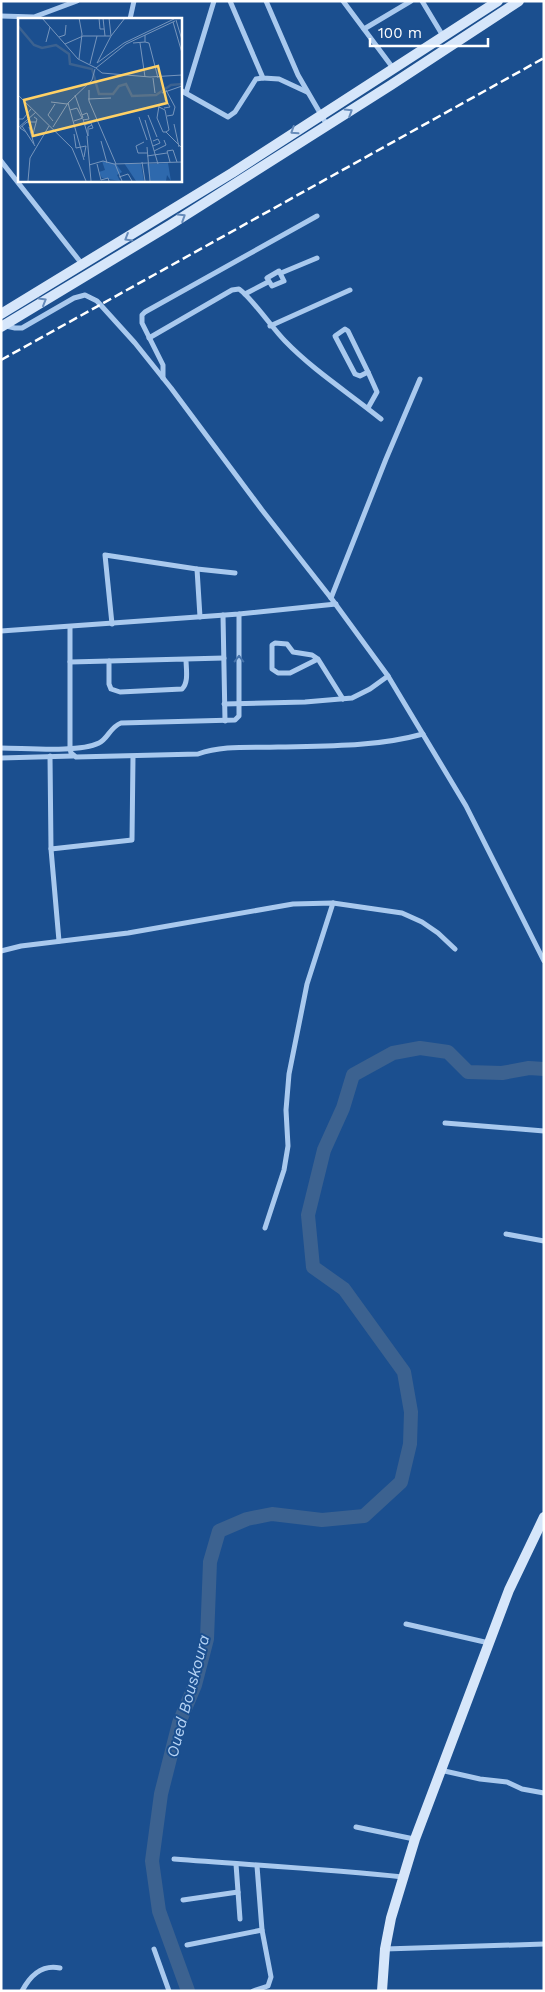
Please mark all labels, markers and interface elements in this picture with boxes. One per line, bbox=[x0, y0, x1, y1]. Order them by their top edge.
scale bar bbox=[370, 15, 488, 47]
inset map bbox=[18, 18, 181, 181]
text: 100 m bbox=[378, 24, 422, 42]
one-way arrow bbox=[343, 108, 352, 118]
one-way arrow bbox=[291, 125, 300, 134]
one-way arrow bbox=[176, 213, 185, 223]
one-way arrow bbox=[125, 231, 134, 241]
one-way arrow bbox=[37, 297, 46, 307]
one-way arrow bbox=[234, 655, 244, 662]
water label: Oued Bouskoura bbox=[162, 1632, 214, 1760]

